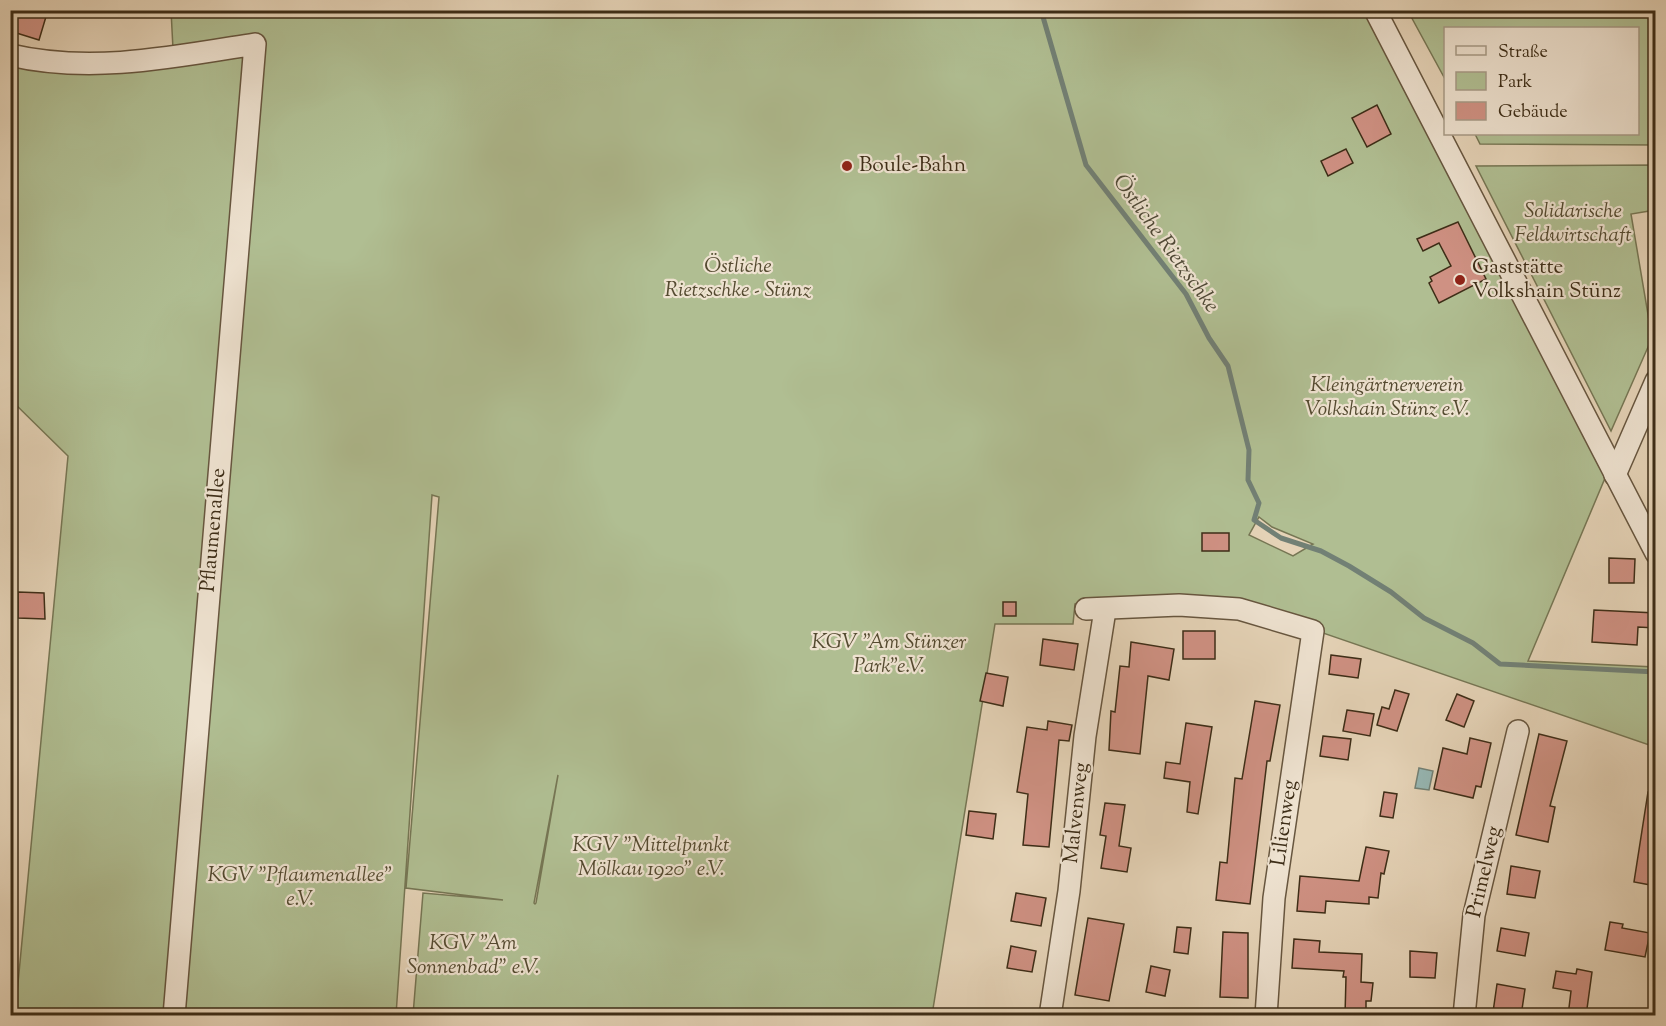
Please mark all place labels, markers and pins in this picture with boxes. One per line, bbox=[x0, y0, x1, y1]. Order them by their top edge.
place label: Boule-Bahn bbox=[859, 151, 966, 181]
marker: Boule-Bahn bbox=[840, 159, 854, 173]
place label: Gaststätte Volkshain Stünz bbox=[1472, 253, 1621, 307]
marker: Gaststätte Volkshain Stünz bbox=[1453, 273, 1467, 287]

